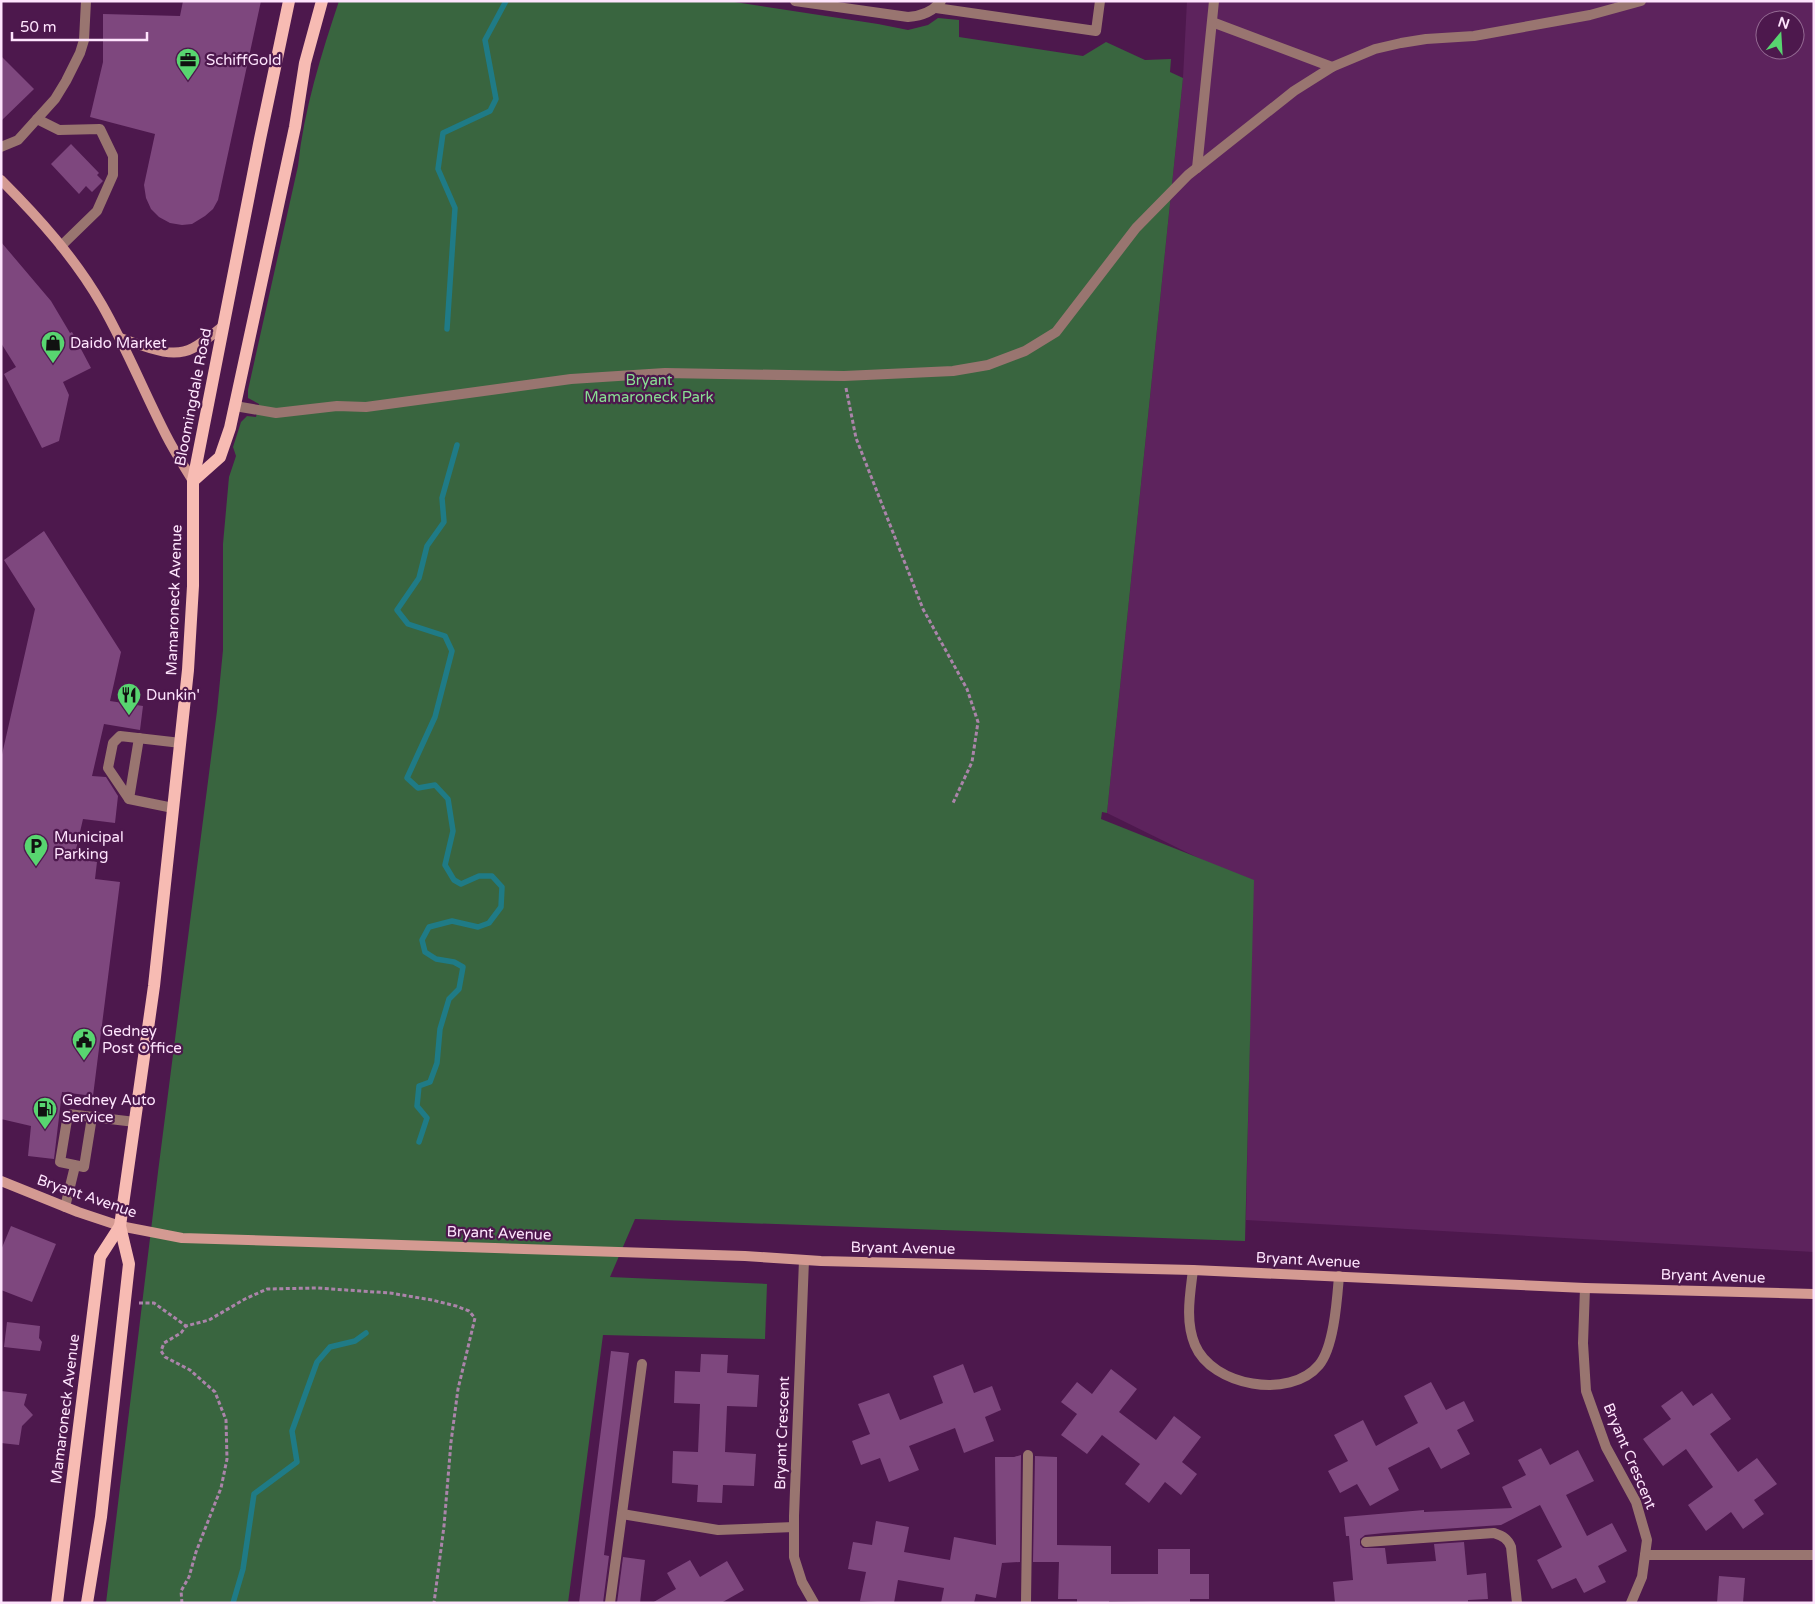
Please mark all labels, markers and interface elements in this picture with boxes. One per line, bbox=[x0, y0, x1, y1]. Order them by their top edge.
scale bar bbox=[12, 10, 148, 42]
north arrow bbox=[1755, 10, 1805, 60]
text: N bbox=[1776, 13, 1792, 33]
text: 50 m bbox=[20, 18, 57, 36]
office icon: SchiffGold bbox=[175, 47, 201, 81]
place label: SchiffGold bbox=[206, 51, 281, 69]
street label: Bloomingdale Road bbox=[171, 327, 215, 467]
shop icon: Daido Market bbox=[40, 330, 66, 364]
place label: Daido Market bbox=[70, 334, 167, 352]
park label: Bryant Mamaroneck Park bbox=[584, 371, 714, 406]
street label: Mamaroneck Avenue bbox=[162, 524, 186, 676]
restaurant icon: Dunkin' bbox=[116, 682, 142, 716]
place label: Dunkin' bbox=[146, 686, 200, 704]
place label: Municipal Parking bbox=[54, 828, 124, 863]
parking icon: Municipal Parking bbox=[23, 833, 49, 867]
place label: Gedney Post Office bbox=[102, 1022, 182, 1057]
public building icon: Gedney Post Office bbox=[71, 1027, 97, 1061]
place label: Gedney Auto Service bbox=[62, 1091, 156, 1126]
fuel station icon: Gedney Auto Service bbox=[32, 1096, 58, 1130]
street label: Bryant Avenue bbox=[35, 1170, 139, 1222]
street label: Bryant Avenue bbox=[446, 1222, 552, 1244]
street label: Bryant Avenue bbox=[850, 1238, 956, 1258]
street label: Bryant Avenue bbox=[1255, 1248, 1361, 1272]
street label: Bryant Avenue bbox=[1660, 1265, 1766, 1287]
street label: Mamaroneck Avenue bbox=[47, 1333, 83, 1485]
street label: Bryant Crescent bbox=[771, 1376, 793, 1490]
street label: Bryant Crescent bbox=[1600, 1400, 1661, 1512]

